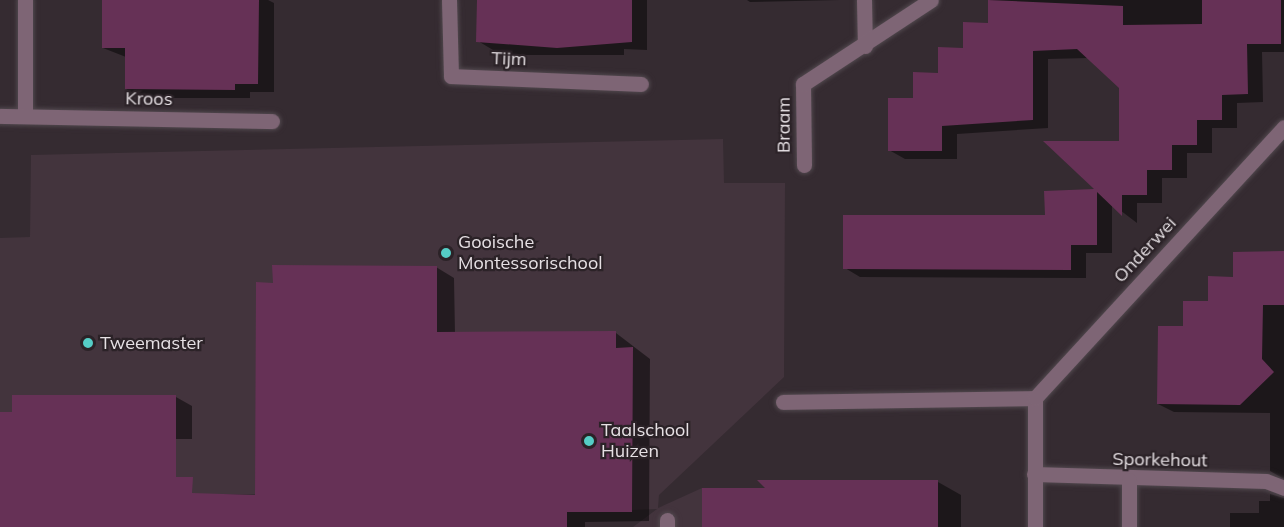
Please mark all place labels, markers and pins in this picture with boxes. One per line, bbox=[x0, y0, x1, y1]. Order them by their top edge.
place label: Gooische Montessorischool bbox=[458, 232, 602, 274]
marker: Gooische Montessorischool bbox=[439, 246, 453, 260]
place label: Tweemaster bbox=[100, 332, 203, 354]
marker: Tweemaster bbox=[81, 336, 95, 350]
place label: Taalschool Huizen bbox=[601, 420, 690, 462]
marker: Taalschool Huizen bbox=[582, 434, 596, 448]

